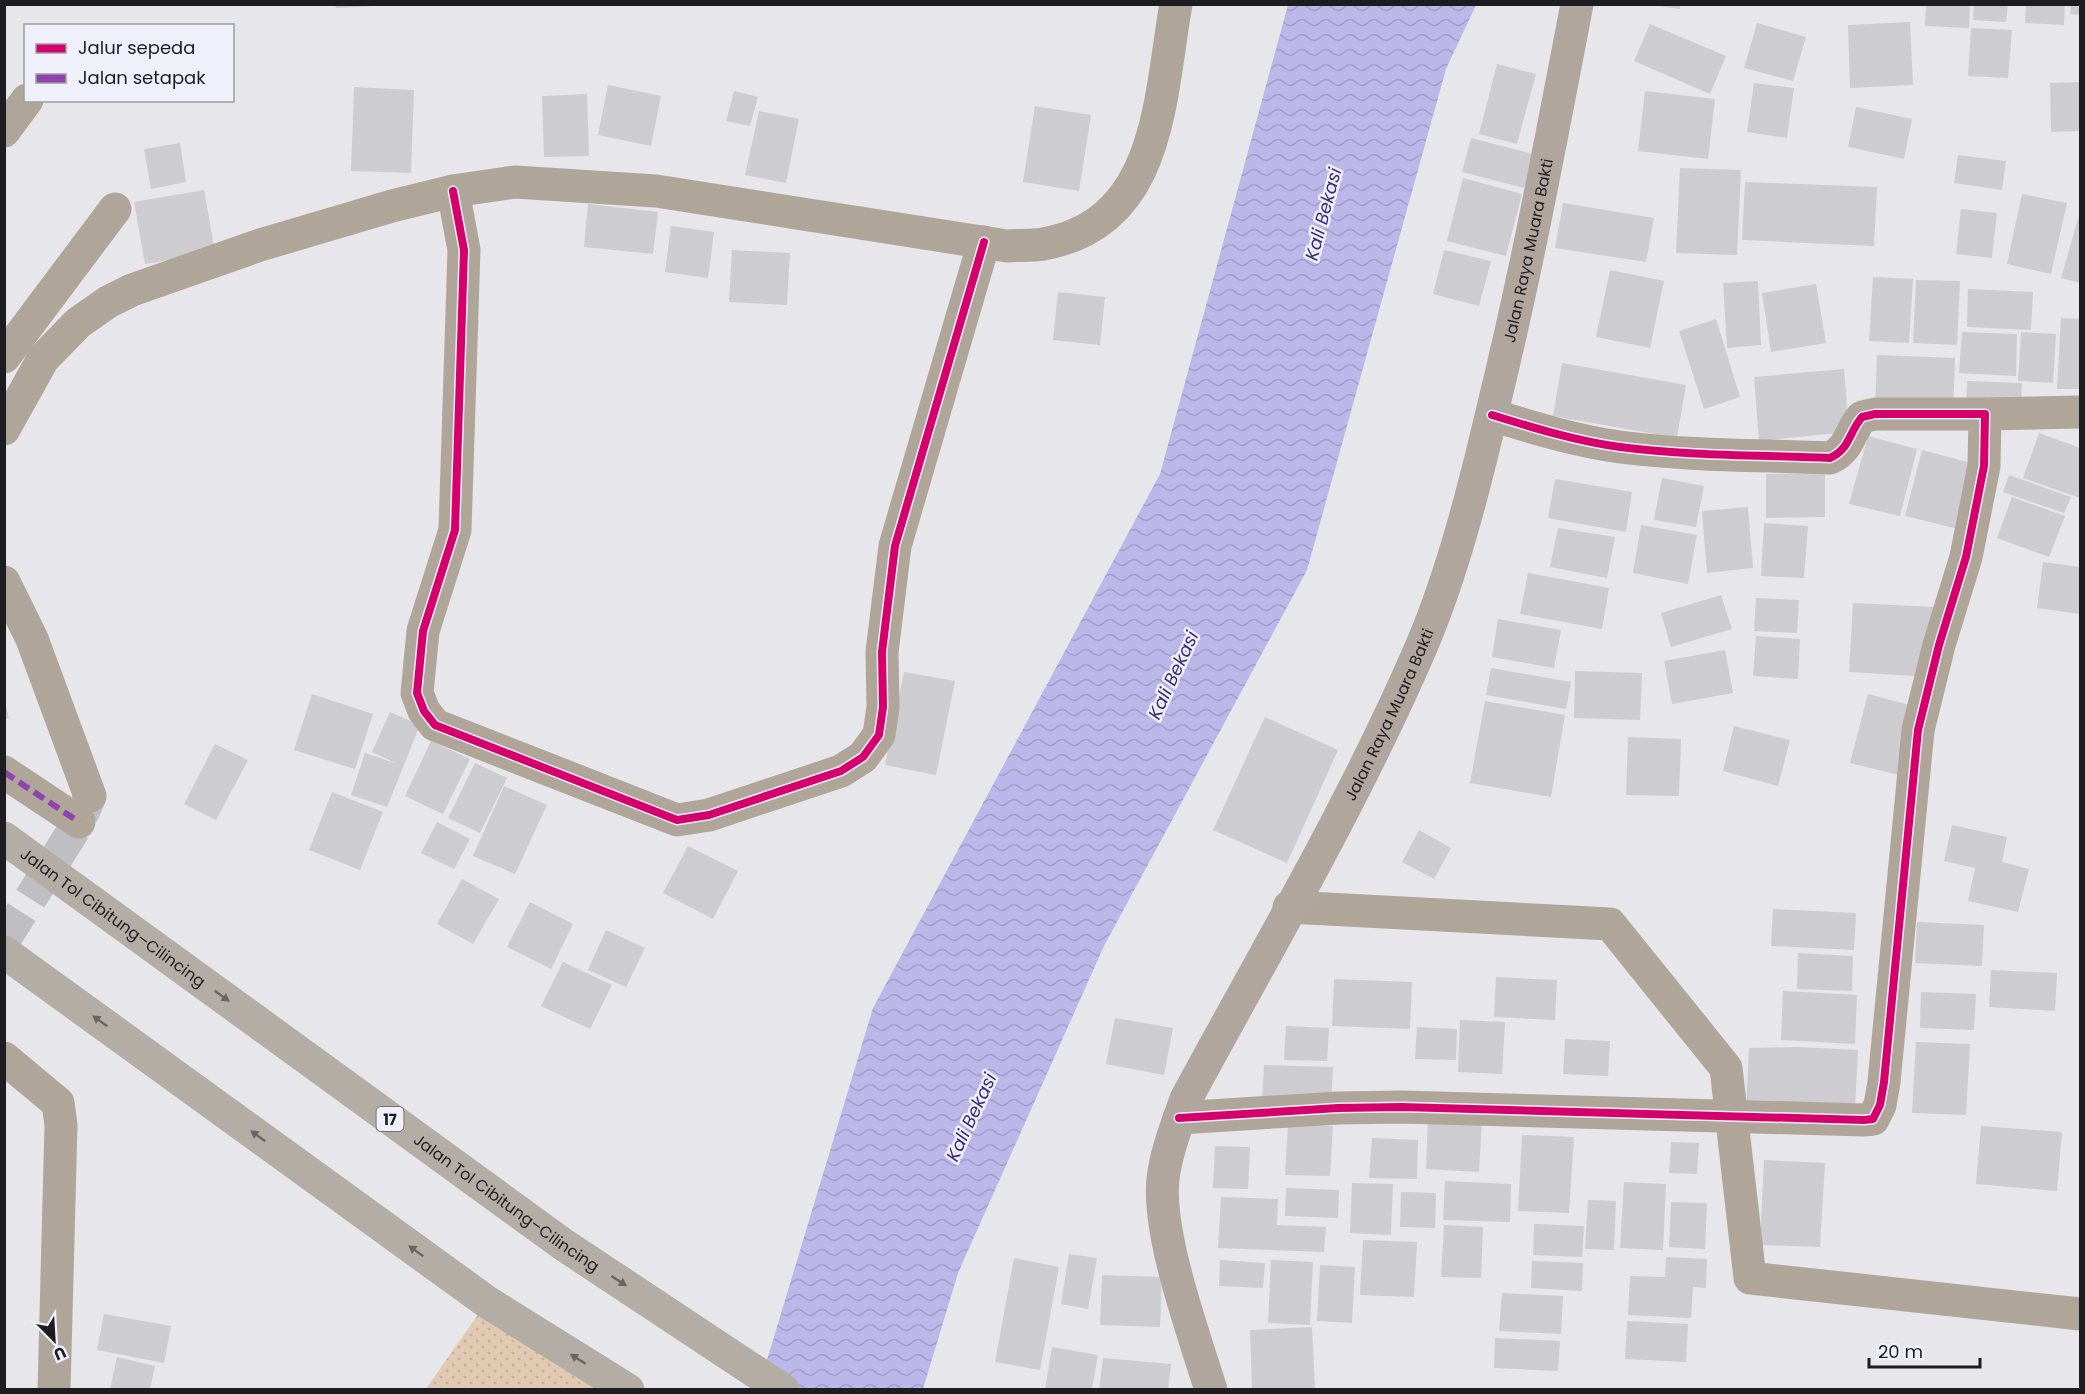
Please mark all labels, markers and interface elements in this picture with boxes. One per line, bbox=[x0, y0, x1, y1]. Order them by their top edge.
legend bbox=[24, 24, 234, 102]
text: Jalur sepeda bbox=[78, 35, 195, 60]
text: Jalan setapak bbox=[78, 65, 206, 90]
street label: Jalan Raya Muara Bakti bbox=[1497, 156, 1559, 345]
water label: Kali Bekasi bbox=[1299, 165, 1347, 263]
street label: Jalan Raya Muara Bakti bbox=[1339, 625, 1439, 805]
water label: Kali Bekasi bbox=[1142, 626, 1205, 723]
street label: Jalan Tol Cibitung–Cilincing bbox=[16, 842, 211, 993]
one-way arrow bbox=[213, 990, 229, 1002]
one-way arrow bbox=[93, 1015, 109, 1027]
water label: Kali Bekasi bbox=[940, 1068, 1003, 1165]
road number: 17 bbox=[376, 1107, 404, 1131]
street label: Jalan Tol Cibitung–Cilincing bbox=[409, 1128, 604, 1277]
one-way arrow bbox=[251, 1130, 267, 1142]
one-way arrow bbox=[408, 1245, 423, 1257]
one-way arrow bbox=[610, 1275, 626, 1287]
north arrow bbox=[24, 1310, 84, 1370]
scale bar bbox=[1869, 1331, 1980, 1369]
text: 20 m bbox=[1878, 1339, 1923, 1364]
text: U bbox=[50, 1340, 70, 1366]
one-way arrow bbox=[570, 1353, 586, 1364]

